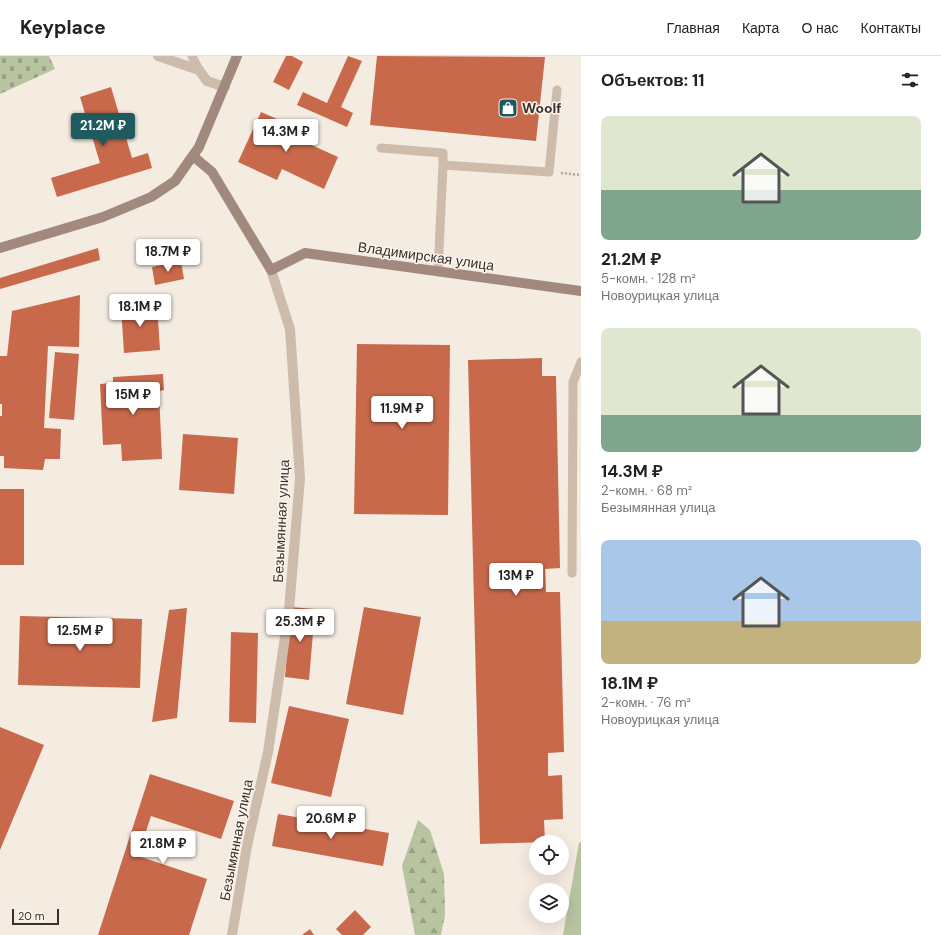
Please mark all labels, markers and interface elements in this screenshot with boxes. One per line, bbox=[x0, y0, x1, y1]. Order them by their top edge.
text: Keyplace bbox=[20, 15, 106, 40]
text: Главная bbox=[667, 19, 720, 37]
text: Карта bbox=[742, 19, 779, 37]
text: О нас bbox=[801, 19, 839, 37]
text: Контакты bbox=[861, 19, 921, 37]
text: Объектов: 11 bbox=[601, 69, 704, 91]
icon: filters bbox=[899, 69, 921, 91]
shop icon: Woolf bbox=[497, 97, 519, 119]
place label: Woolf bbox=[522, 99, 562, 117]
pin: 21.2M ₽ bbox=[66, 113, 140, 147]
text: 21.2M ₽ bbox=[80, 117, 126, 134]
pin: 14.3M ₽ bbox=[249, 119, 323, 153]
text: 14.3M ₽ bbox=[262, 123, 310, 140]
icon: home bbox=[725, 142, 797, 214]
street label: Владимирская улица bbox=[357, 238, 496, 275]
pin: 18.7M ₽ bbox=[131, 239, 205, 273]
text: 18.7M ₽ bbox=[145, 243, 191, 260]
text: 21.2M ₽ bbox=[601, 248, 661, 270]
text: 5-комн. · 128 m² bbox=[601, 270, 696, 287]
text: Новоурицкая улица bbox=[601, 287, 719, 304]
pin: 18.1M ₽ bbox=[103, 294, 177, 328]
text: 18.1M ₽ bbox=[118, 298, 162, 315]
icon: home bbox=[725, 354, 797, 426]
pin: 15M ₽ bbox=[105, 382, 161, 416]
text: 15M ₽ bbox=[115, 386, 151, 403]
pin: 11.9M ₽ bbox=[365, 396, 439, 430]
text: 11.9M ₽ bbox=[380, 400, 424, 417]
street label: Безымянная улица bbox=[269, 459, 293, 583]
text: 14.3M ₽ bbox=[601, 460, 663, 482]
text: 2-комн. · 68 m² bbox=[601, 482, 692, 499]
text: Безымянная улица bbox=[601, 499, 716, 516]
pin: 13M ₽ bbox=[488, 563, 544, 597]
icon: home bbox=[725, 566, 797, 638]
text: 13M ₽ bbox=[498, 567, 534, 584]
pin: 25.3M ₽ bbox=[263, 609, 337, 643]
text: 25.3M ₽ bbox=[275, 613, 325, 630]
pin: 12.5M ₽ bbox=[43, 618, 117, 652]
text: 12.5M ₽ bbox=[57, 622, 103, 639]
text: 18.1M ₽ bbox=[601, 672, 658, 694]
text: 2-комн. · 76 m² bbox=[601, 694, 691, 711]
text: Новоурицкая улица bbox=[601, 711, 719, 728]
street label: Безымянная улица bbox=[215, 778, 257, 902]
pin: 20.6M ₽ bbox=[294, 806, 368, 840]
text: 20.6M ₽ bbox=[306, 810, 356, 827]
pin: 21.8M ₽ bbox=[126, 831, 200, 865]
text: 21.8M ₽ bbox=[140, 835, 186, 852]
map controls bbox=[529, 835, 569, 923]
button: locate bbox=[529, 835, 569, 875]
button: layers bbox=[529, 883, 569, 923]
scale bar bbox=[12, 907, 59, 926]
text: 20 m bbox=[18, 909, 44, 923]

